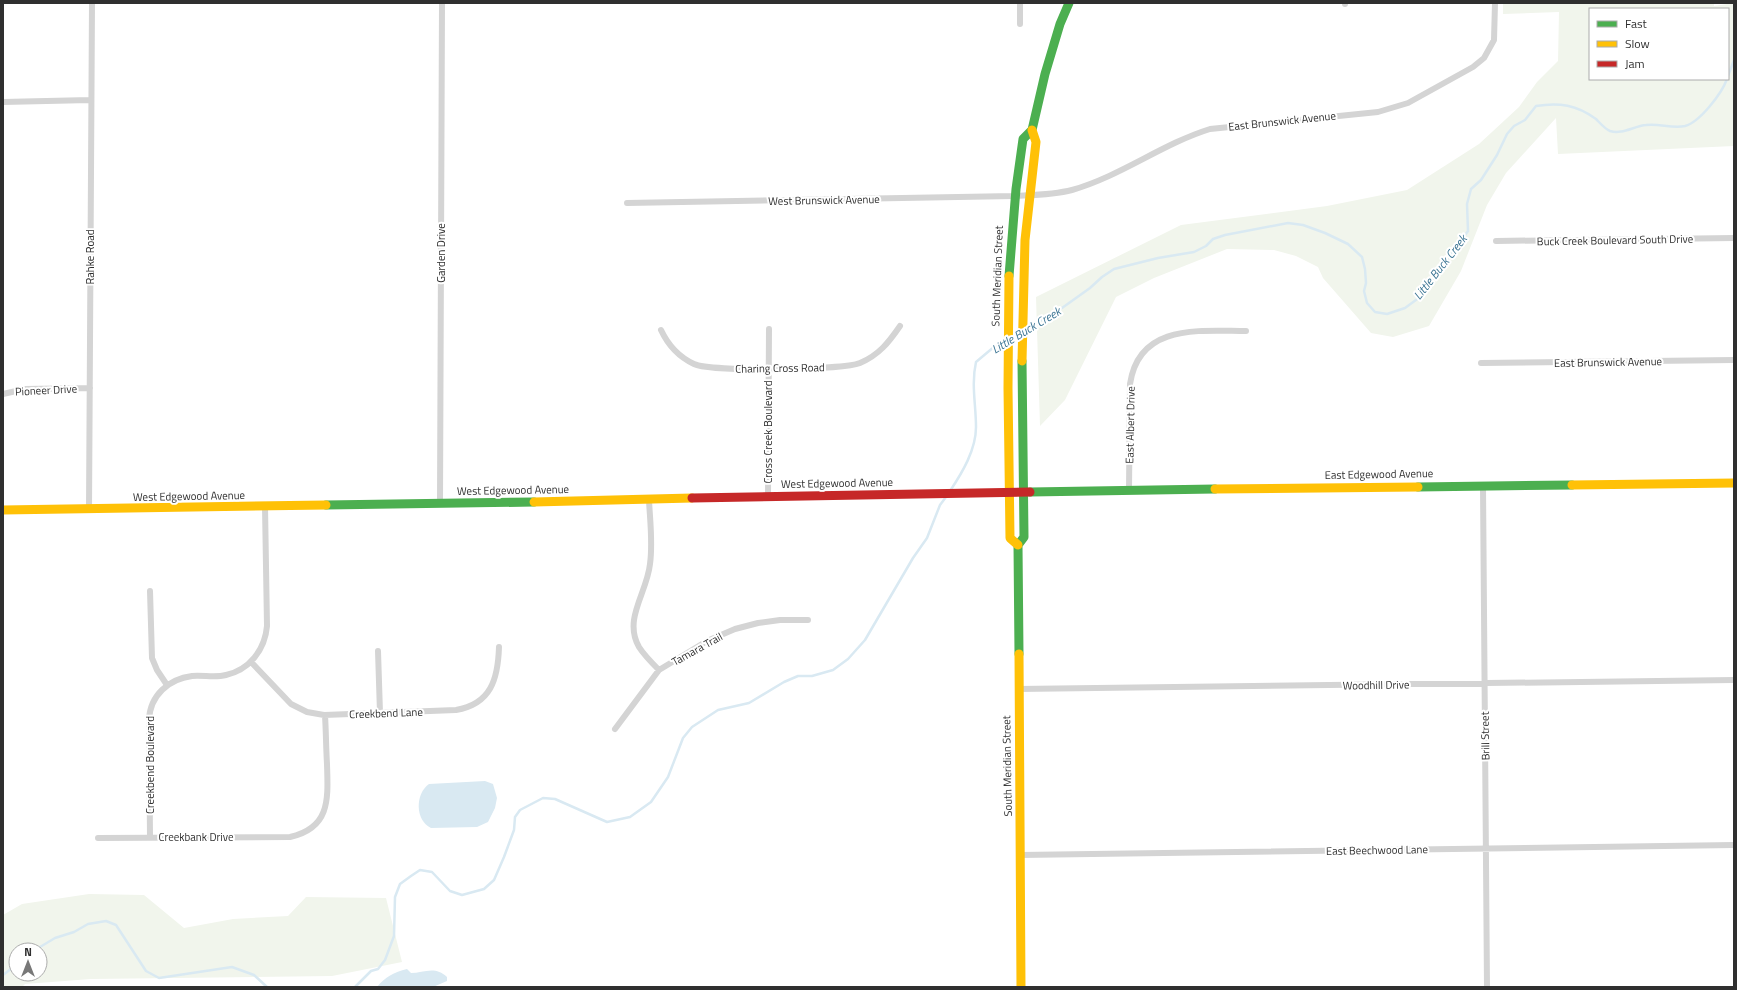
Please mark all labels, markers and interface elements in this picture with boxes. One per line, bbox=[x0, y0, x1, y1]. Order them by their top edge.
legend bbox=[1589, 8, 1729, 80]
text: Fast bbox=[1625, 14, 1648, 33]
text: Slow bbox=[1625, 34, 1650, 53]
text: Jam bbox=[1625, 54, 1645, 73]
street label: East Brunswick Avenue bbox=[1227, 107, 1337, 135]
street label: West Brunswick Avenue bbox=[768, 191, 880, 209]
street label: Garden Drive bbox=[433, 223, 449, 283]
street label: South Meridian Street bbox=[987, 225, 1007, 327]
street label: Rahke Road bbox=[82, 229, 98, 285]
water label: Little Buck Creek bbox=[1409, 229, 1472, 304]
street label: Buck Creek Boulevard South Drive bbox=[1537, 231, 1694, 249]
water label: Little Buck Creek bbox=[988, 301, 1066, 358]
street label: East Brunswick Avenue bbox=[1554, 353, 1663, 371]
street label: Charing Cross Road bbox=[735, 359, 825, 377]
street label: Pioneer Drive bbox=[15, 380, 78, 400]
street label: Cross Creek Boulevard bbox=[760, 380, 776, 484]
street label: East Albert Drive bbox=[1121, 386, 1139, 464]
street label: East Edgewood Avenue bbox=[1325, 465, 1434, 483]
street label: West Edgewood Avenue bbox=[781, 474, 894, 492]
street label: West Edgewood Avenue bbox=[457, 481, 570, 499]
street label: West Edgewood Avenue bbox=[133, 487, 246, 505]
street label: Tamara Trail bbox=[669, 628, 725, 670]
street label: Woodhill Drive bbox=[1342, 676, 1410, 694]
street label: Creekbend Lane bbox=[349, 704, 424, 722]
street label: Brill Street bbox=[1477, 711, 1493, 761]
street label: South Meridian Street bbox=[998, 715, 1016, 817]
street label: Creekbend Boulevard bbox=[142, 716, 158, 814]
street label: Creekbank Drive bbox=[159, 829, 234, 845]
street label: East Beechwood Lane bbox=[1326, 841, 1429, 859]
north arrow bbox=[8, 942, 48, 982]
text: N bbox=[24, 944, 32, 960]

